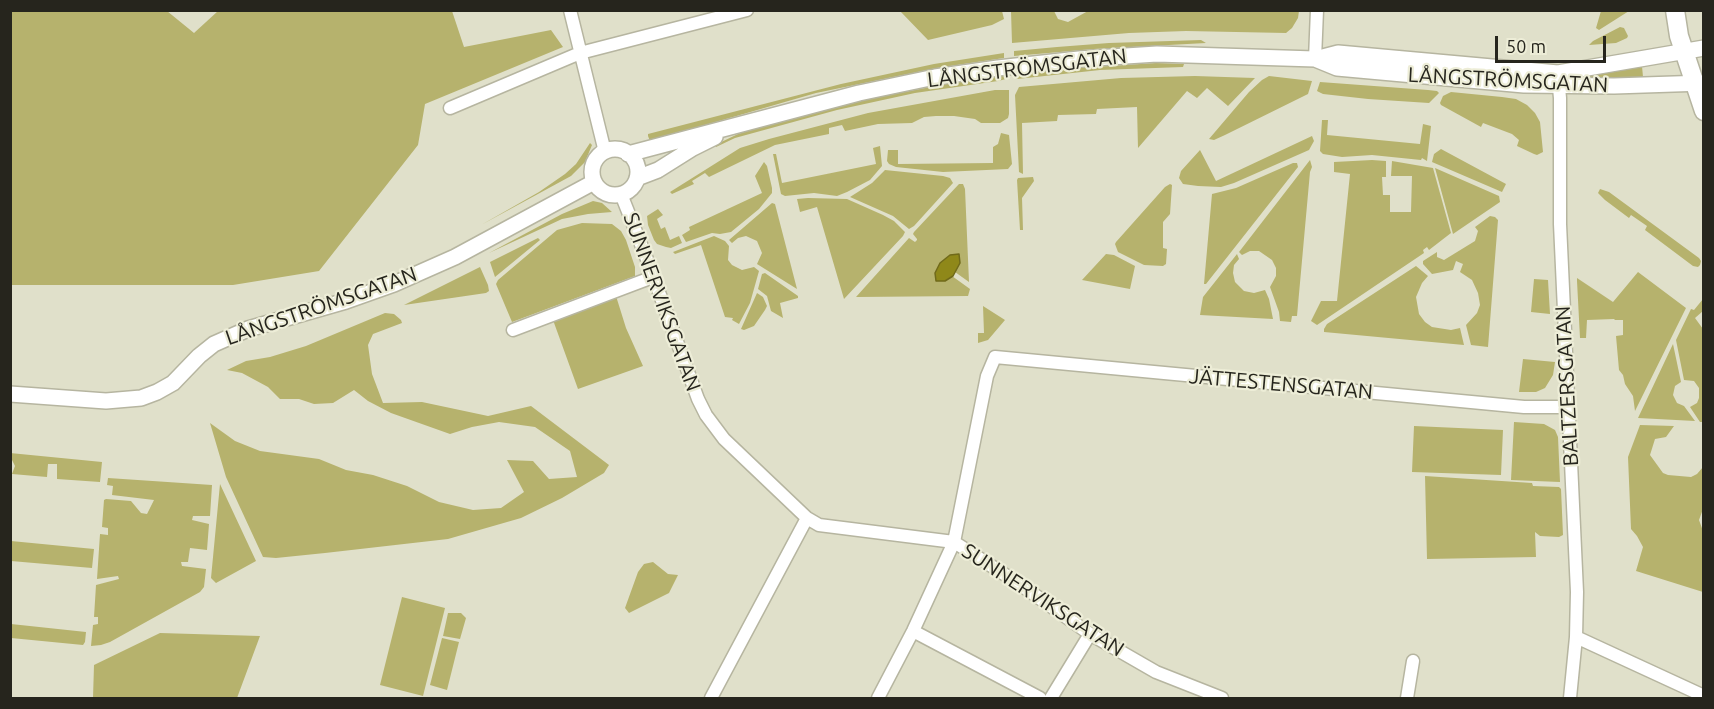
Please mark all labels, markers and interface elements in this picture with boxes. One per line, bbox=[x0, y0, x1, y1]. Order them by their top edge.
scale bar bbox=[1498, 24, 1609, 62]
text: 50 m bbox=[1506, 36, 1546, 56]
street label: LÅNGSTRÖMSGATAN bbox=[926, 43, 1128, 93]
street label: LÅNGSTRÖMSGATAN bbox=[1407, 62, 1609, 98]
street label: SUNNERVIKSGATAN bbox=[618, 209, 706, 395]
street label: LÅNGSTRÖMSGATAN bbox=[222, 261, 420, 351]
street label: BALTZERSGATAN bbox=[1550, 305, 1584, 467]
street label: JÄTTESTENSGATAN bbox=[1188, 363, 1374, 405]
street label: SUNNERVIKSGATAN bbox=[957, 538, 1129, 662]

